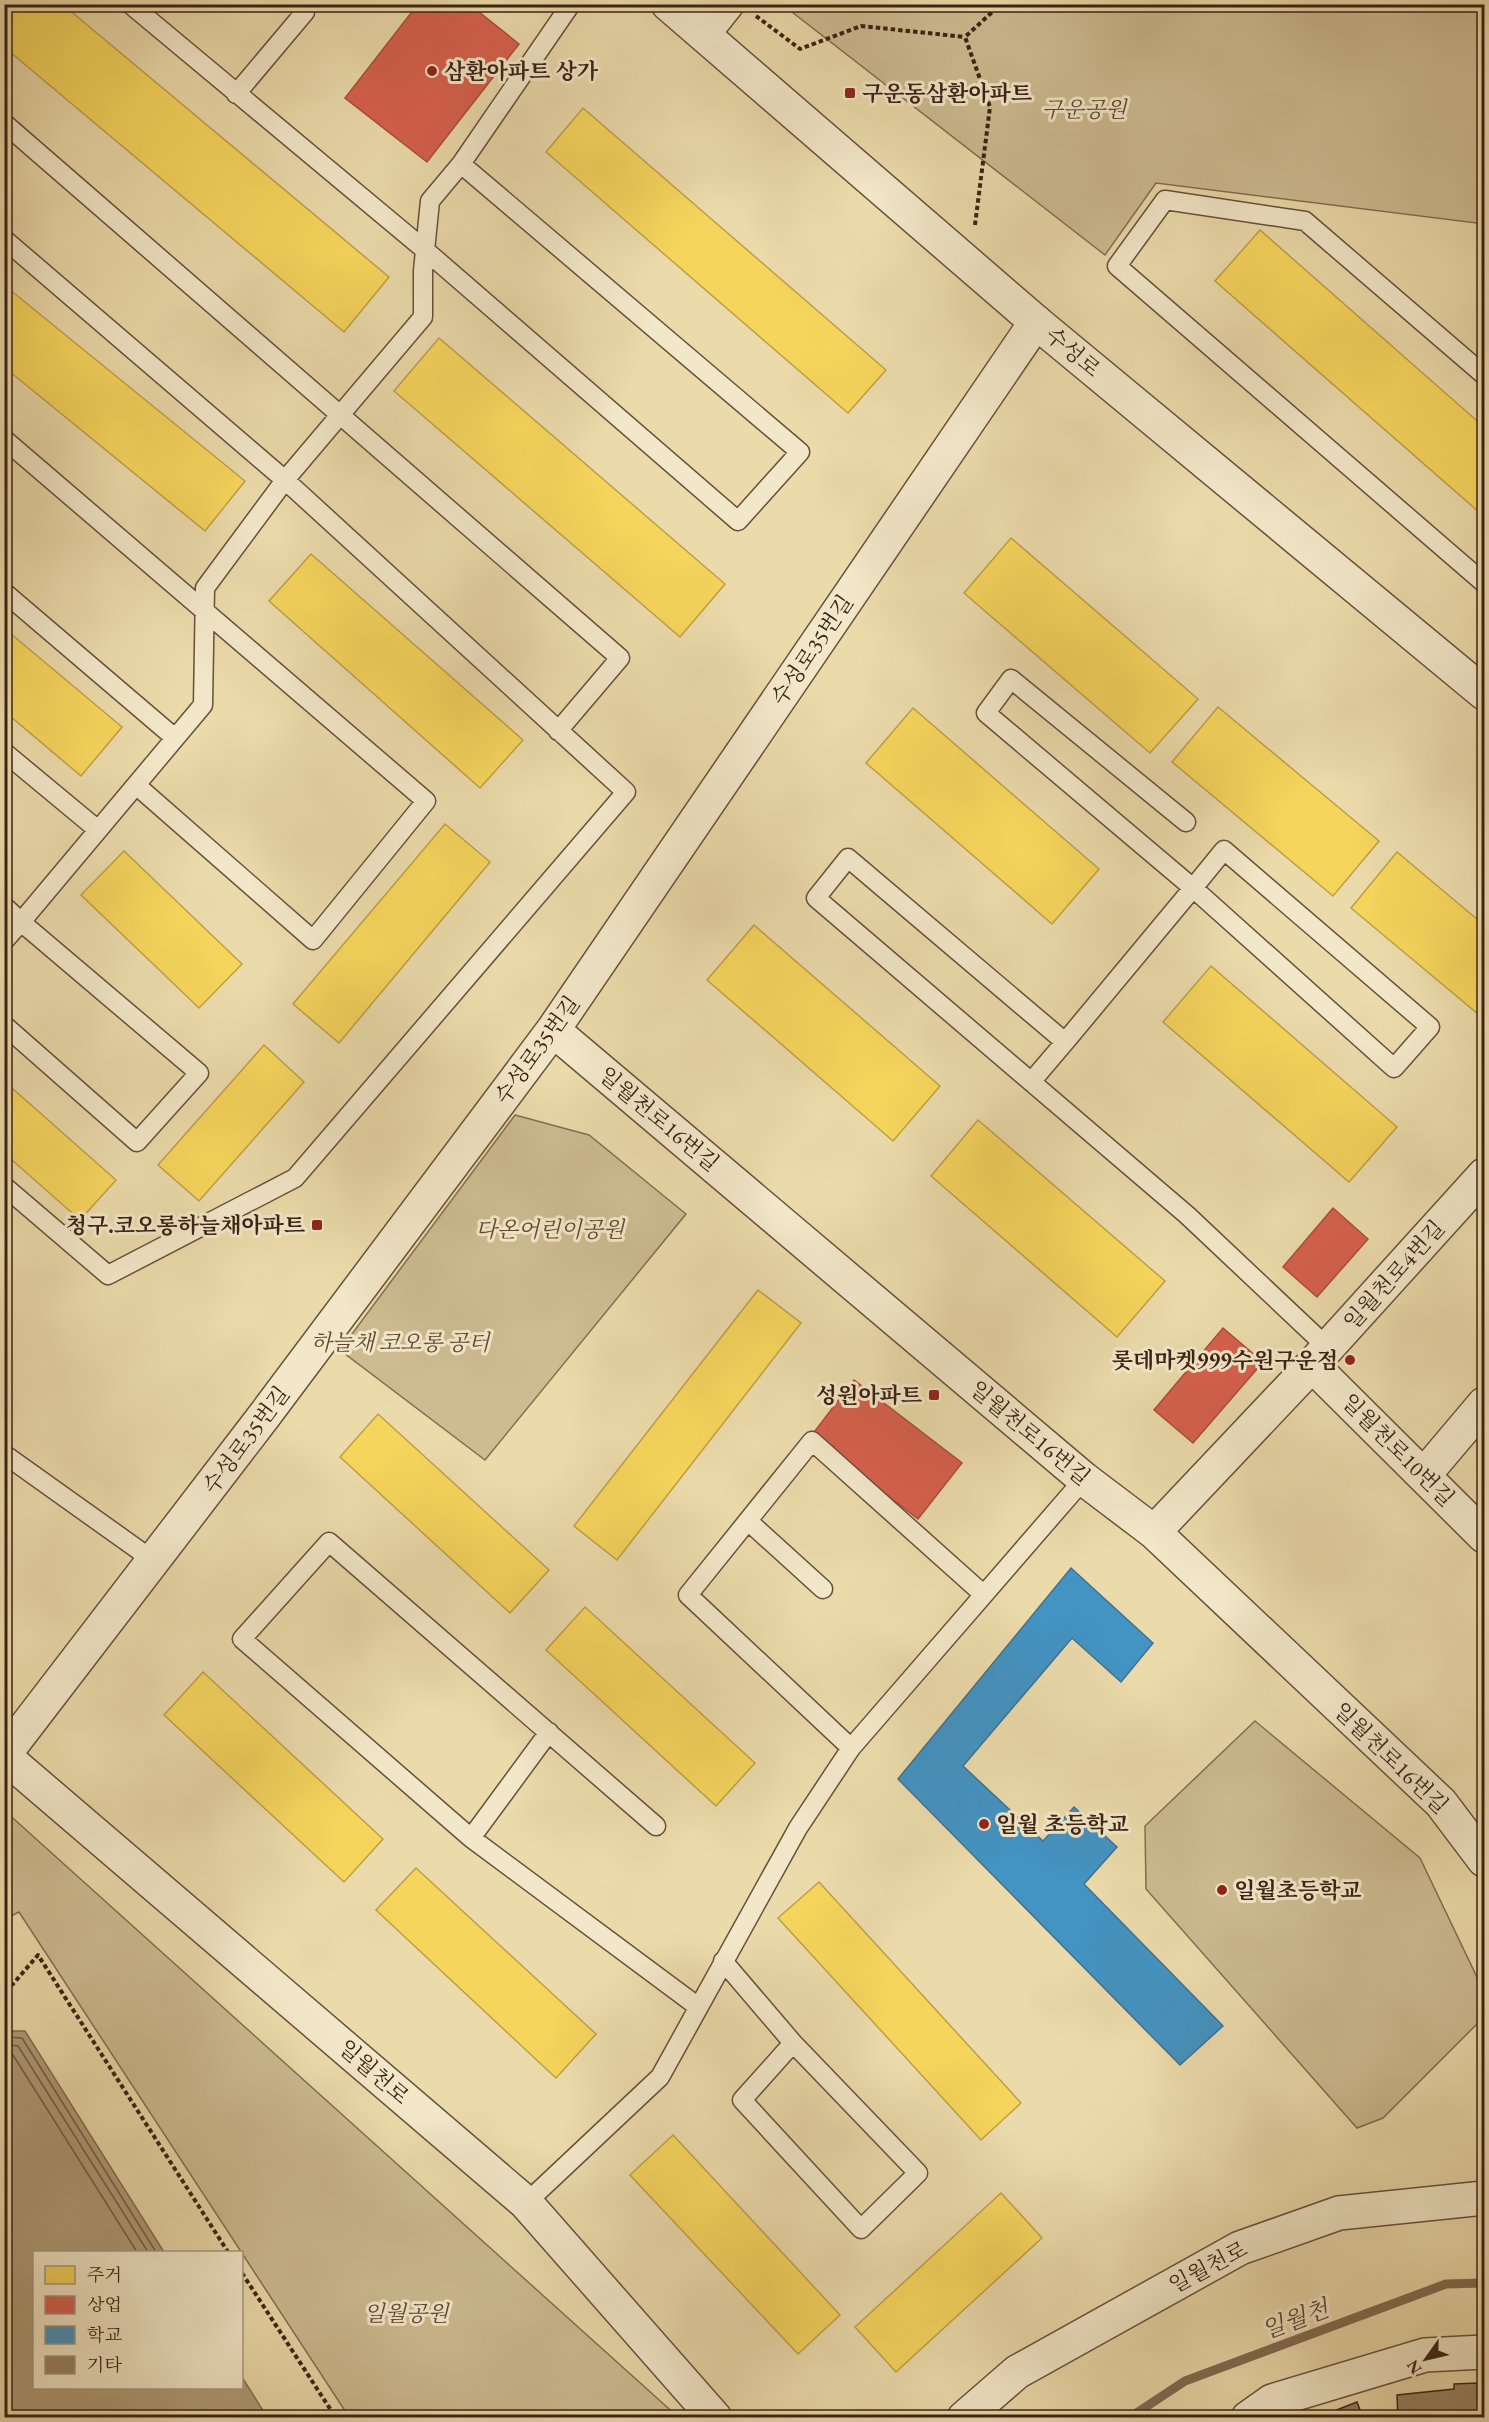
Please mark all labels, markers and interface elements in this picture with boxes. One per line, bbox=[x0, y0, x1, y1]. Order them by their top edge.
place label: 삼환아파트 상가 bbox=[444, 57, 599, 86]
marker: 삼환아파트 상가 bbox=[425, 64, 439, 78]
place label: 구운동삼환아파트 bbox=[862, 79, 1033, 108]
marker: 구운동삼환아파트 bbox=[843, 86, 857, 100]
park label: 구운공원 bbox=[1041, 95, 1128, 124]
street label: 수성로 bbox=[1039, 320, 1107, 384]
street label: 수성로35번길 bbox=[764, 589, 860, 711]
street label: 수성로35번길 bbox=[488, 990, 586, 1110]
street label: 일월천로16번길 bbox=[593, 1060, 725, 1178]
place label: 청구.코오롱하늘채아파트 bbox=[66, 1211, 306, 1240]
street label: 일월천로4번길 bbox=[1337, 1214, 1451, 1336]
park label: 다온어린이공원 bbox=[476, 1215, 626, 1244]
marker: 청구.코오롱하늘채아파트 bbox=[310, 1218, 324, 1232]
park label: 하늘채 코오롱 공터 bbox=[311, 1328, 491, 1357]
place label: 롯데마켓999수원구운점 bbox=[1112, 1346, 1338, 1375]
marker: 롯데마켓999수원구운점 bbox=[1343, 1353, 1357, 1367]
street label: 일월천로16번길 bbox=[964, 1374, 1096, 1492]
street label: 수성로35번길 bbox=[196, 1380, 296, 1500]
place label: 성원아파트 bbox=[816, 1381, 923, 1410]
street label: 일월천로10번길 bbox=[1335, 1387, 1461, 1513]
marker: 성원아파트 bbox=[927, 1388, 941, 1402]
street label: 일월천로16번길 bbox=[1327, 1696, 1455, 1820]
place label: 일월 초등학교 bbox=[996, 1810, 1129, 1839]
marker: 일월 초등학교 bbox=[977, 1817, 991, 1831]
place label: 일월초등학교 bbox=[1234, 1876, 1362, 1905]
marker: 일월초등학교 bbox=[1215, 1883, 1229, 1897]
street label: 일월천로 bbox=[332, 2033, 416, 2111]
street label: 일월천로 bbox=[1164, 2234, 1252, 2300]
legend bbox=[33, 2251, 243, 2389]
text: 주거 bbox=[87, 2263, 122, 2286]
water label: 일월천 bbox=[1257, 2292, 1335, 2345]
text: 상업 bbox=[87, 2293, 122, 2316]
park label: 일월공원 bbox=[363, 2299, 450, 2328]
text: 학교 bbox=[87, 2323, 122, 2346]
north arrow bbox=[1396, 2329, 1456, 2389]
text: 기타 bbox=[87, 2353, 122, 2376]
text: N bbox=[1402, 2356, 1426, 2378]

